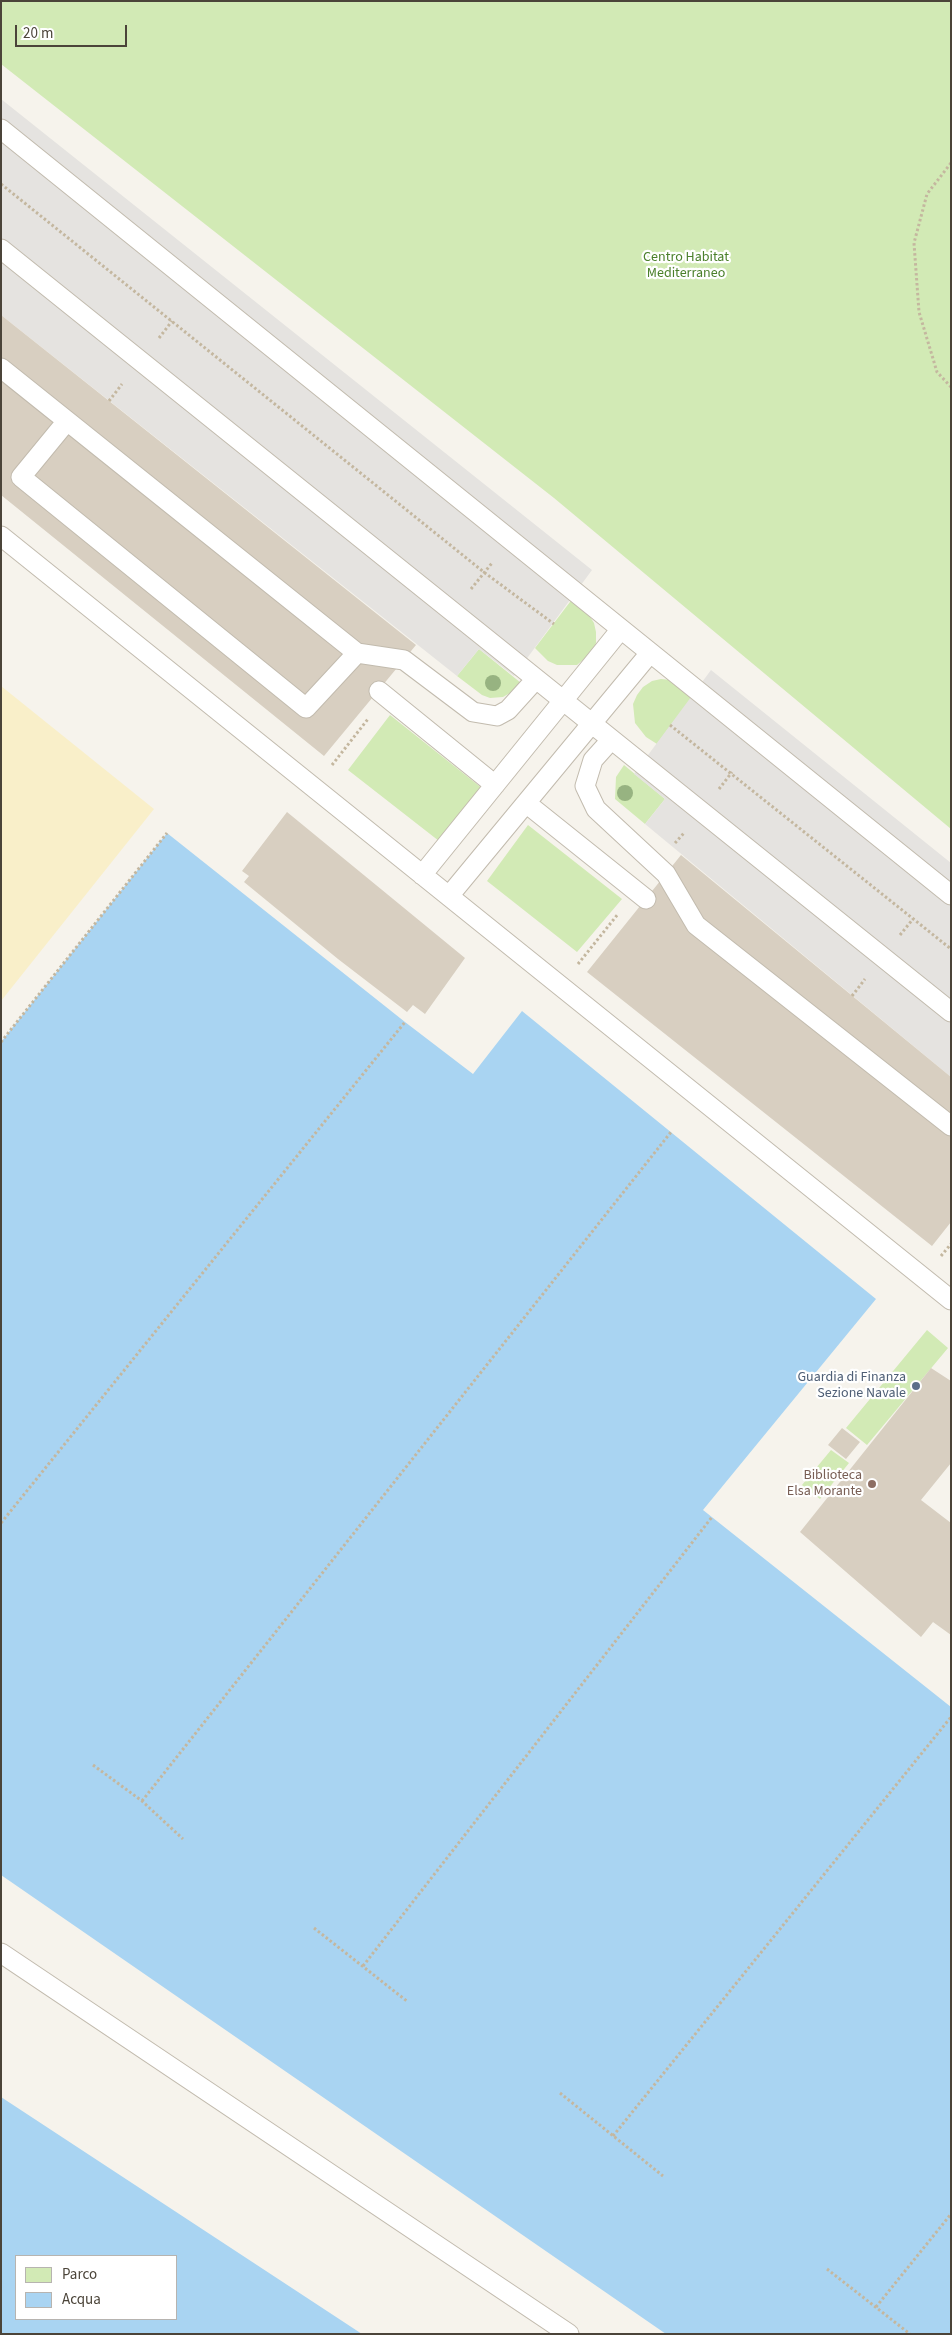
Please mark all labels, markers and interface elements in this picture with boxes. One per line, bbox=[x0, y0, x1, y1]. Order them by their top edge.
scale bar bbox=[18, 15, 130, 47]
text: 20 m bbox=[23, 23, 53, 44]
park label: Centro Habitat Mediterraneo bbox=[643, 250, 729, 282]
place label: Guardia di Finanza Sezione Navale bbox=[797, 1370, 906, 1402]
marker: Guardia di Finanza Sezione Navale bbox=[910, 1380, 922, 1392]
place label: Biblioteca Elsa Morante bbox=[787, 1468, 862, 1500]
marker: Biblioteca Elsa Morante bbox=[866, 1478, 878, 1490]
legend bbox=[15, 2255, 178, 2320]
text: Parco bbox=[62, 2264, 97, 2285]
text: Acqua bbox=[62, 2289, 101, 2310]

